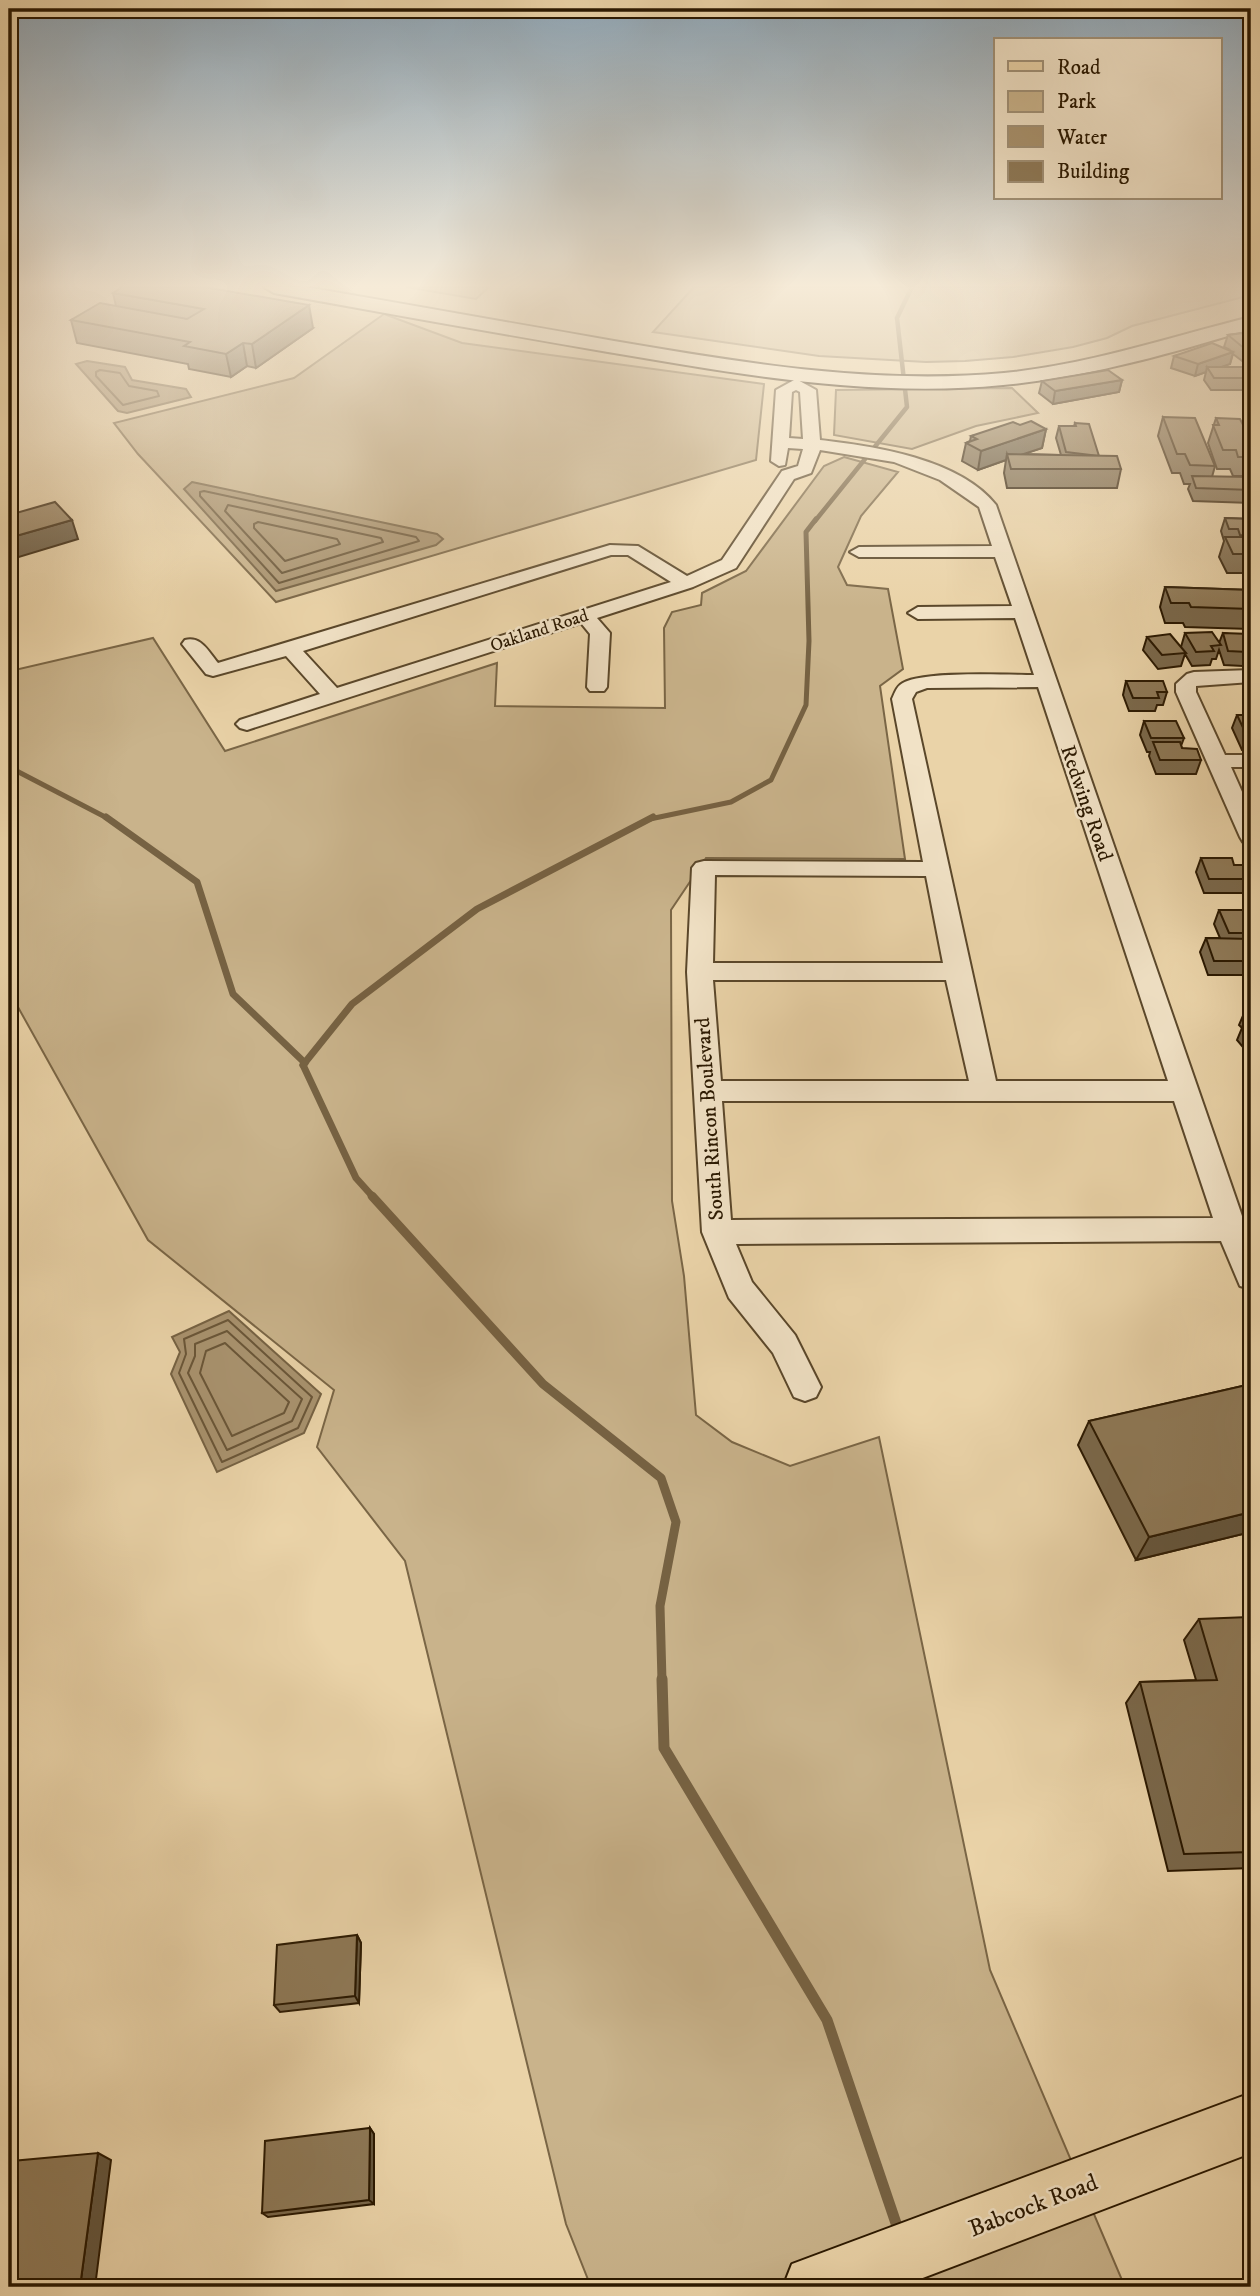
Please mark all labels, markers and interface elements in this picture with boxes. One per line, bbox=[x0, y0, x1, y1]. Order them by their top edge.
legend bbox=[994, 38, 1222, 200]
text: Road bbox=[1057, 55, 1101, 81]
text: Park bbox=[1057, 89, 1097, 115]
text: Water bbox=[1056, 125, 1107, 151]
text: Building bbox=[1057, 159, 1130, 185]
street label: Oakland Road bbox=[487, 605, 591, 657]
street label: Redwing Road bbox=[1054, 742, 1118, 865]
street label: South Rincon Boulevard bbox=[690, 1016, 730, 1221]
street label: Babcock Road bbox=[965, 2168, 1102, 2244]

